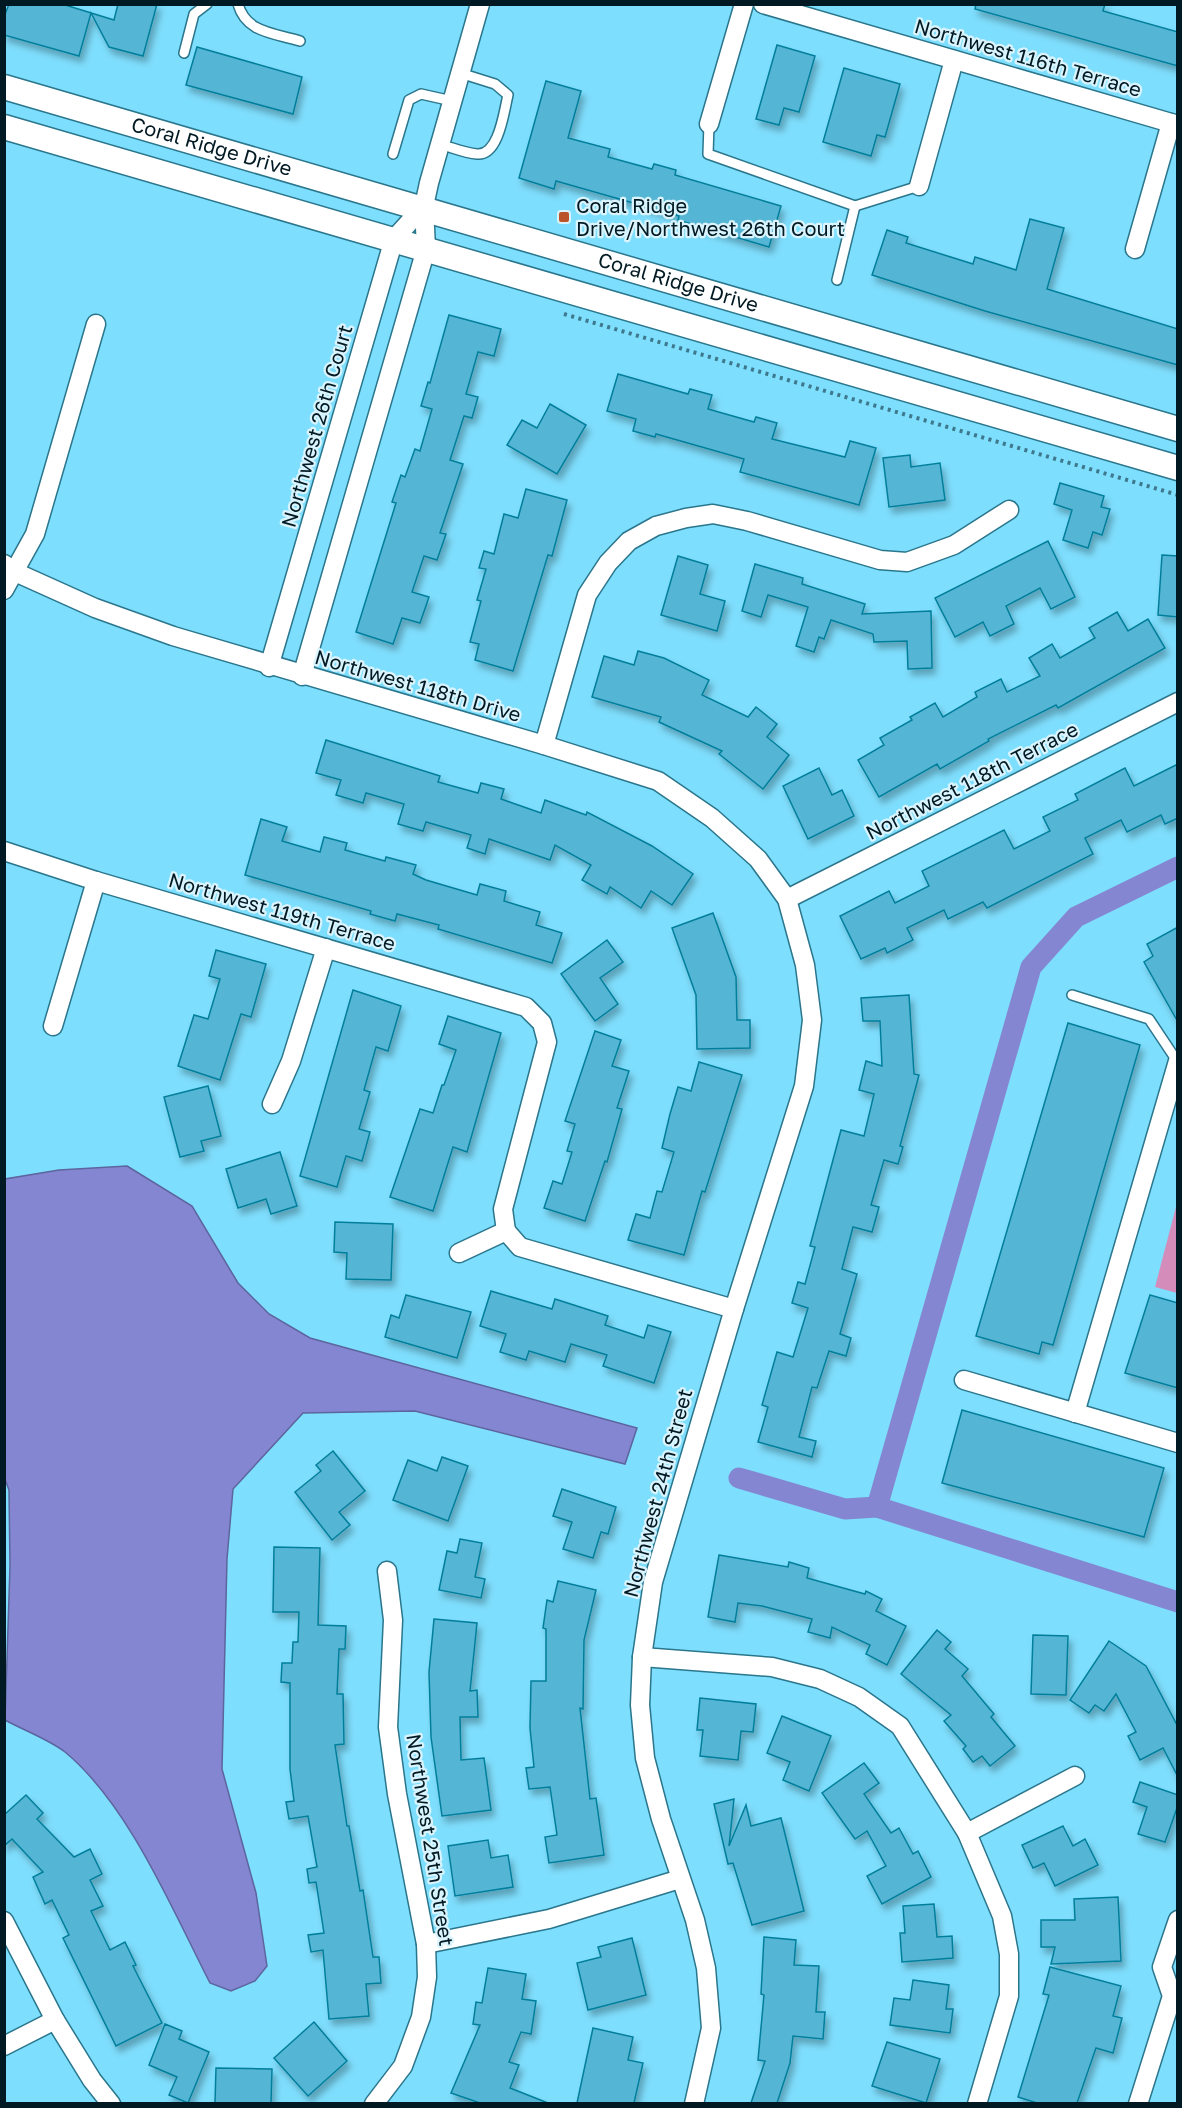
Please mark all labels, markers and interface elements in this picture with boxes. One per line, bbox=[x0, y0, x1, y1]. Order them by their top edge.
street label: Northwest 116th Terrace bbox=[912, 13, 1144, 101]
street label: Coral Ridge Drive bbox=[129, 111, 295, 180]
place label: Coral Ridge Drive/Northwest 26th Court bbox=[576, 193, 845, 240]
marker: Coral Ridge Drive/Northwest 26th Court bbox=[557, 210, 571, 224]
street label: Coral Ridge Drive bbox=[596, 247, 761, 316]
street label: Northwest 26th Court bbox=[276, 322, 356, 530]
street label: Northwest 118th Drive bbox=[313, 644, 524, 726]
street label: Northwest 118th Terrace bbox=[861, 716, 1082, 844]
street label: Northwest 119th Terrace bbox=[166, 867, 398, 955]
street label: Northwest 24th Street bbox=[618, 1386, 696, 1600]
street label: Northwest 25th Street bbox=[402, 1732, 460, 1948]

